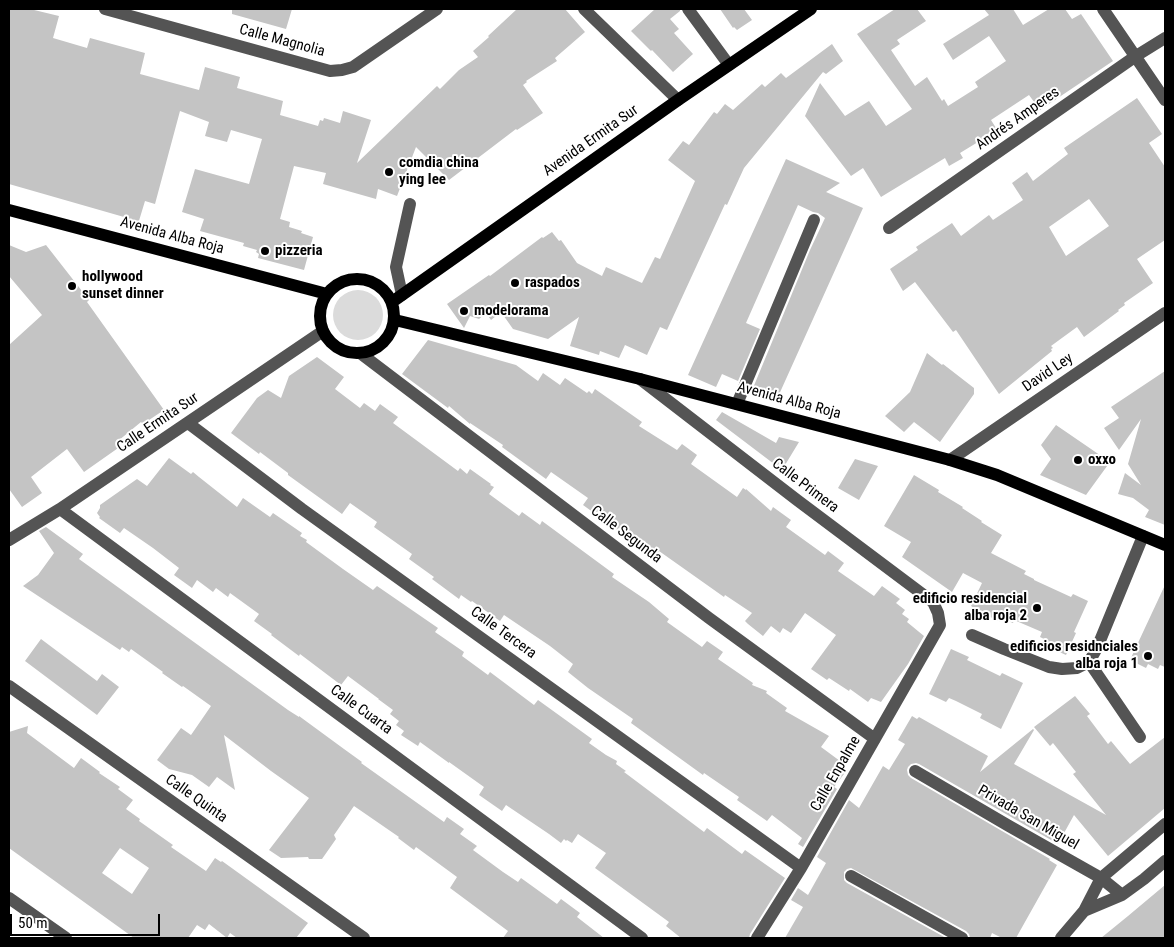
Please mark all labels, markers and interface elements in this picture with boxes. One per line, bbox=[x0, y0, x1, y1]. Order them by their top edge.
street label: Calle Magnolia bbox=[237, 21, 327, 61]
street label: Andrés Amperes bbox=[973, 84, 1063, 154]
street label: Avenida Ermita Sur bbox=[540, 102, 642, 180]
place label: comdia china ying lee bbox=[399, 154, 479, 189]
marker: comdia china ying lee bbox=[383, 166, 395, 178]
street label: Avenida Alba Roja bbox=[118, 214, 226, 258]
place label: pizzeria bbox=[275, 242, 323, 260]
marker: pizzeria bbox=[259, 245, 271, 257]
place label: hollywood sunset dinner bbox=[82, 268, 164, 303]
place label: raspados bbox=[525, 274, 580, 292]
marker: raspados bbox=[509, 277, 521, 289]
marker: hollywood sunset dinner bbox=[66, 280, 78, 292]
place label: modelorama bbox=[474, 302, 548, 320]
marker: modelorama bbox=[458, 305, 470, 317]
street label: David Ley bbox=[1019, 350, 1077, 396]
street label: Avenida Alba Roja bbox=[735, 379, 843, 423]
street label: Calle Ermita Sur bbox=[114, 389, 202, 457]
place label: oxxo bbox=[1088, 451, 1116, 469]
marker: oxxo bbox=[1072, 454, 1084, 466]
street label: Calle Primera bbox=[768, 455, 842, 517]
street label: Calle Segunda bbox=[587, 502, 665, 568]
place label: edificio residencial alba roja 2 bbox=[913, 590, 1027, 625]
marker: edificio residencial alba roja 2 bbox=[1031, 602, 1043, 614]
street label: Calle Tercera bbox=[467, 603, 539, 663]
place label: edificios residnciales alba roja 1 bbox=[1010, 638, 1138, 673]
marker: edificios residnciales alba roja 1 bbox=[1142, 650, 1154, 662]
street label: Calle Cuarta bbox=[326, 681, 396, 739]
street label: Calle Enpalme bbox=[807, 733, 865, 815]
street label: Calle Quinta bbox=[161, 771, 231, 827]
street label: Privada San Miguel bbox=[974, 782, 1082, 854]
scale bar bbox=[12, 904, 162, 936]
text: 50 m bbox=[18, 914, 48, 932]

